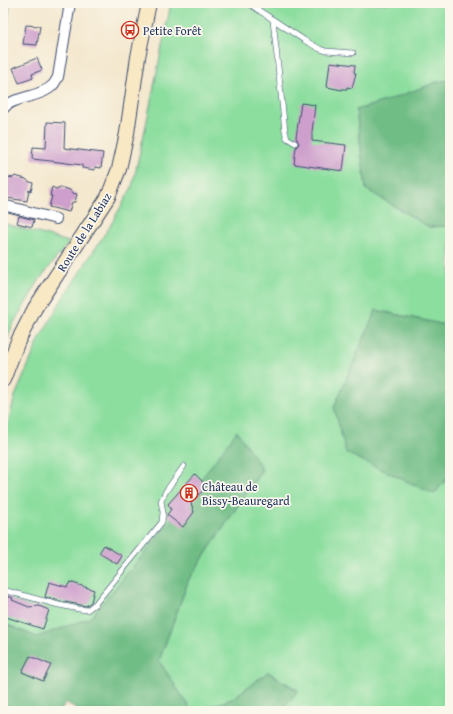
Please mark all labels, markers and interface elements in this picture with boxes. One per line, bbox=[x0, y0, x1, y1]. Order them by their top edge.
bus stop icon: Petite Forêt bbox=[120, 20, 140, 40]
place label: Petite Forêt bbox=[143, 22, 202, 39]
street label: Route de la Labiaz bbox=[53, 189, 115, 275]
place label: Château de Bissy-Beauregard bbox=[202, 478, 290, 509]
building icon: Château de Bissy-Beauregard bbox=[179, 483, 199, 503]

